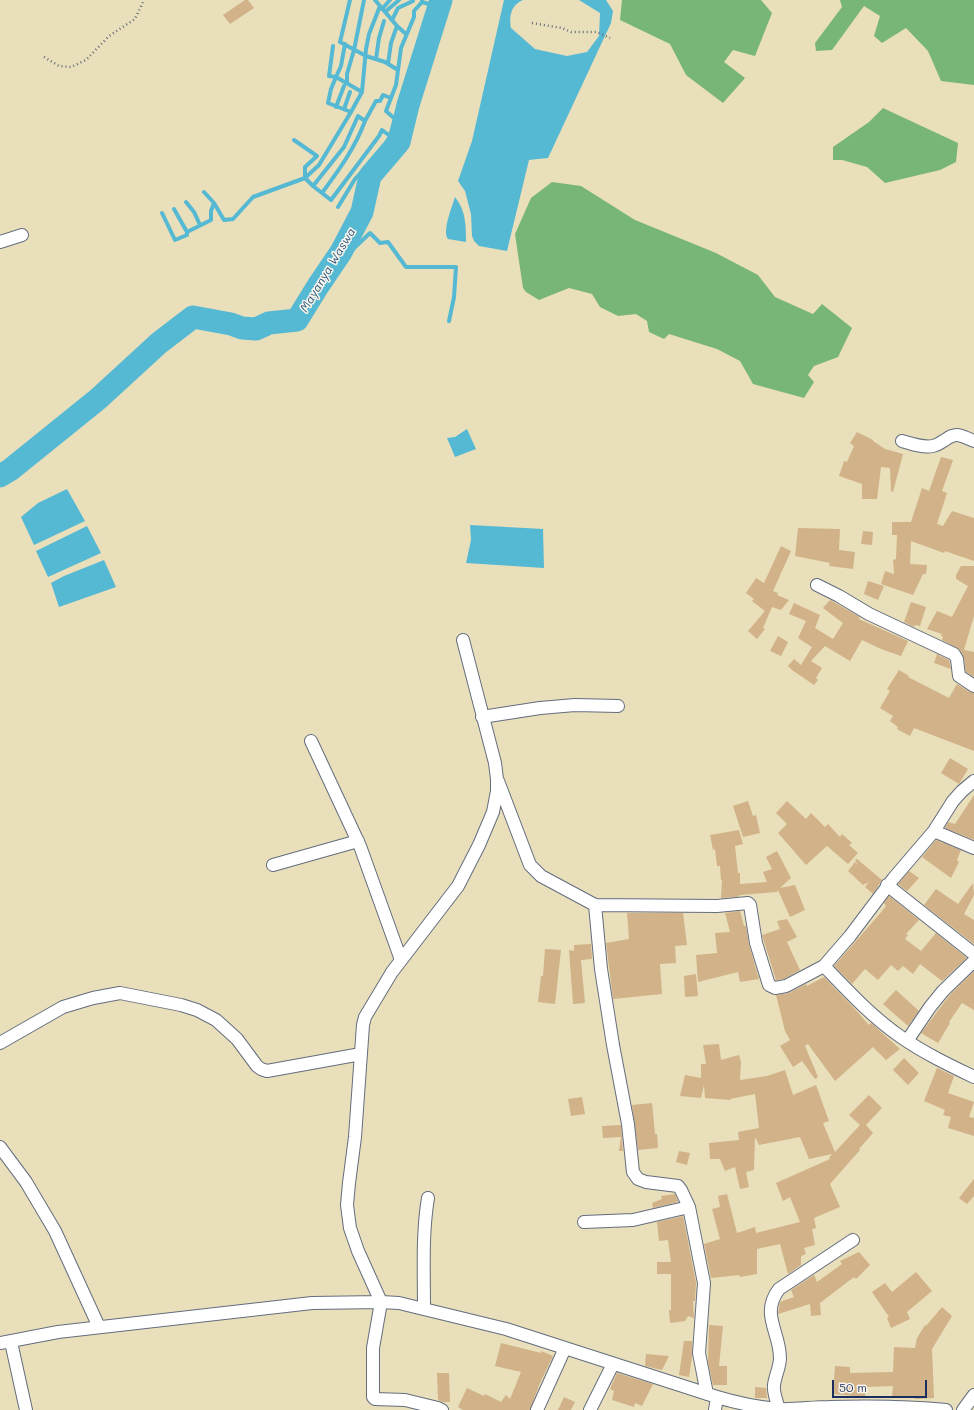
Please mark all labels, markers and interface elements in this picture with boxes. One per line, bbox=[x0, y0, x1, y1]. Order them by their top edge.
water label: Mayanya Waswa bbox=[297, 225, 359, 315]
scale bar bbox=[834, 1372, 929, 1398]
text: 50 m bbox=[839, 1379, 867, 1395]

